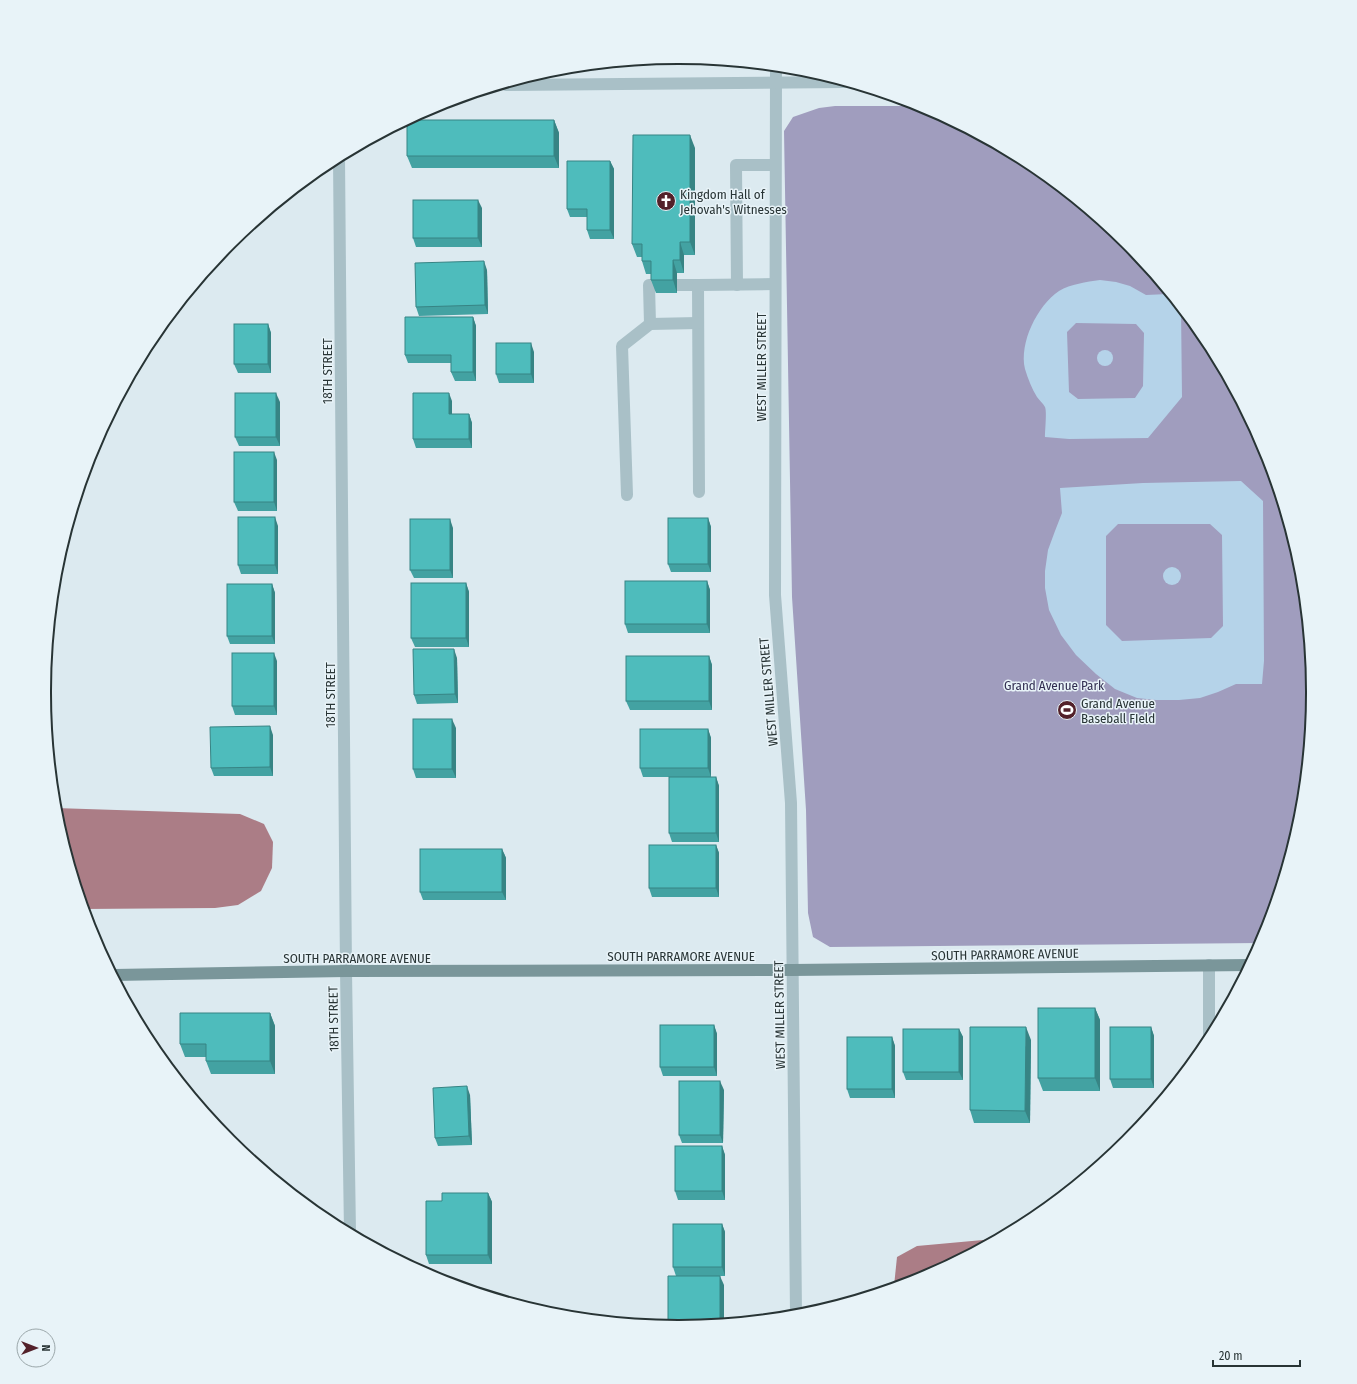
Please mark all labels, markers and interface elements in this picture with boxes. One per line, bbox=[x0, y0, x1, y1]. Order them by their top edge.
place label: Kingdom Hall of Jehovah's Witnesses bbox=[680, 187, 787, 217]
church icon: Kingdom Hall of Jehovah's Witnesses bbox=[655, 190, 677, 212]
street label: WEST MILLER STREET bbox=[754, 313, 769, 421]
street label: 18TH STREET bbox=[320, 338, 335, 404]
street label: WEST MILLER STREET bbox=[756, 637, 781, 747]
street label: 18TH STREET bbox=[323, 662, 338, 728]
park label: Grand Avenue Park bbox=[1004, 678, 1105, 693]
place label: Grand Avenue Baseball FIeld bbox=[1081, 696, 1155, 726]
sports icon: Grand Avenue Baseball FIeld bbox=[1056, 699, 1078, 721]
street label: SOUTH PARRAMORE AVENUE bbox=[931, 946, 1079, 963]
street label: SOUTH PARRAMORE AVENUE bbox=[607, 949, 755, 964]
street label: SOUTH PARRAMORE AVENUE bbox=[283, 951, 431, 966]
street label: WEST MILLER STREET bbox=[771, 960, 788, 1070]
street label: 18TH STREET bbox=[325, 986, 342, 1052]
north arrow bbox=[16, 1328, 56, 1368]
scale bar bbox=[1213, 1342, 1300, 1368]
text: N bbox=[39, 1345, 52, 1351]
text: 20 m bbox=[1219, 1349, 1243, 1363]

